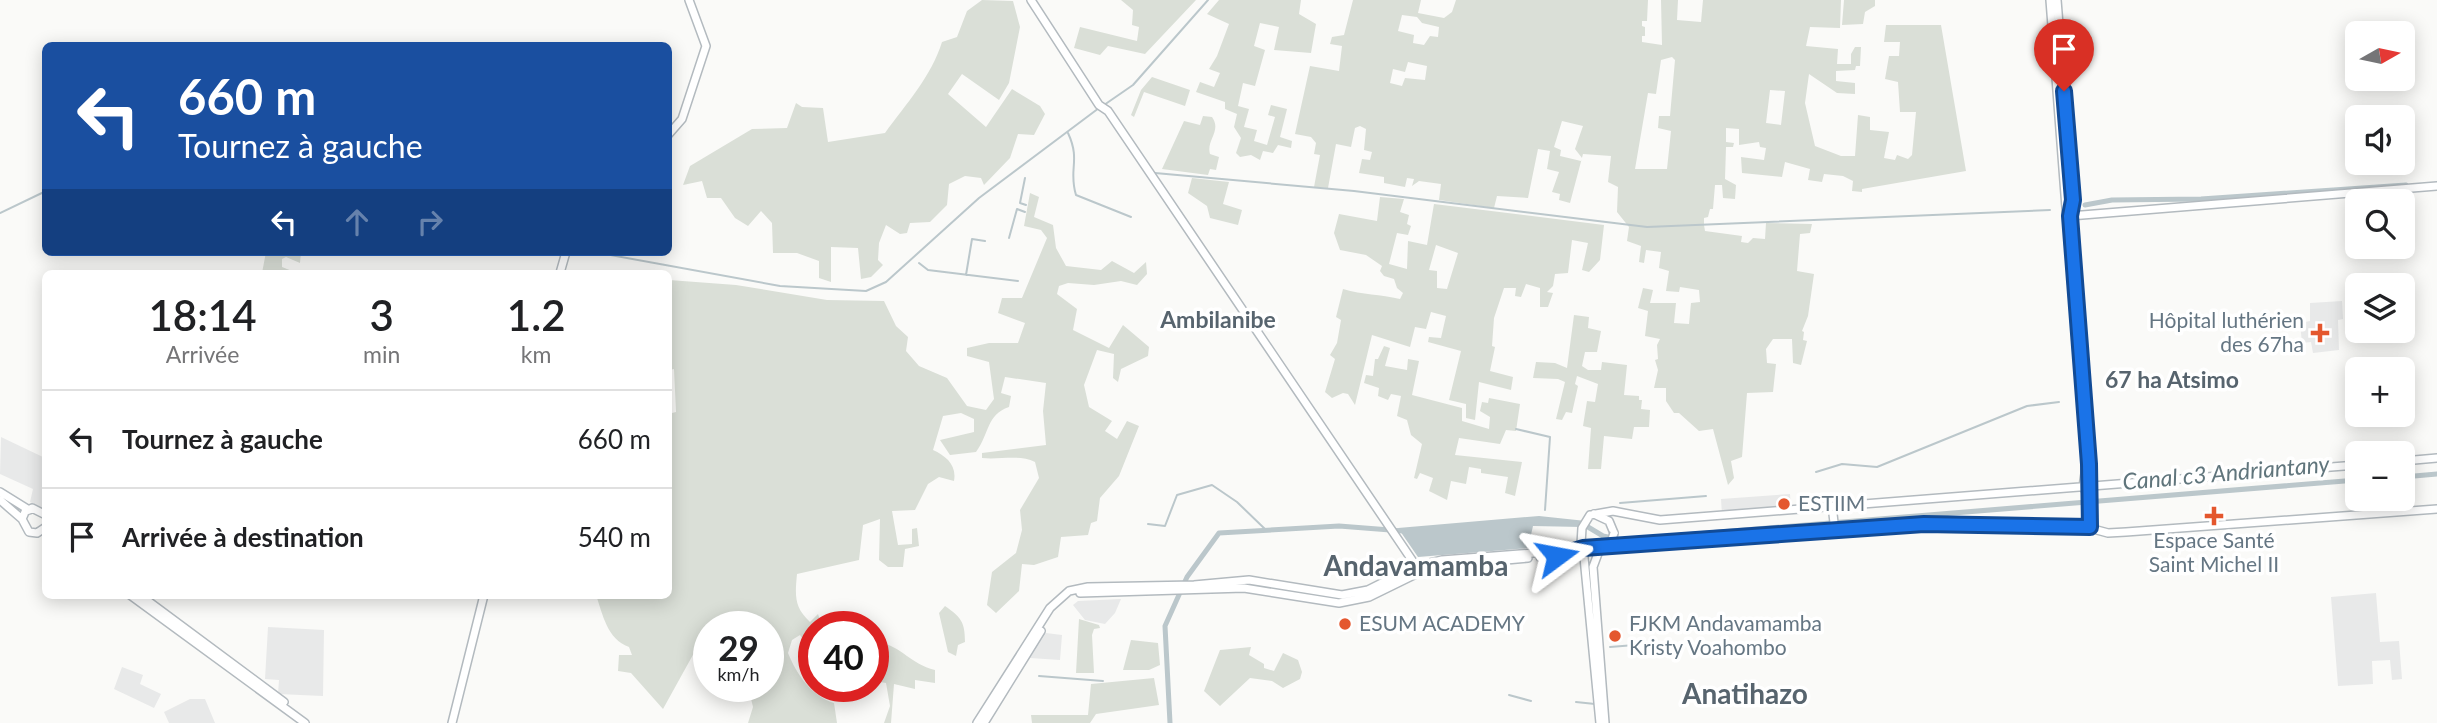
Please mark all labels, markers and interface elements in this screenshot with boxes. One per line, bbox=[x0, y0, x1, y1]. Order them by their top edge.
pin bbox=[2034, 19, 2094, 91]
north arrow bbox=[2345, 21, 2415, 91]
map controls bbox=[2345, 21, 2415, 511]
icon: arrive bbox=[2045, 30, 2083, 68]
text: 660 m bbox=[178, 67, 316, 125]
icon: left bbox=[63, 70, 154, 161]
button: sound bbox=[2345, 105, 2415, 175]
text: Tournez à gauche bbox=[178, 126, 423, 165]
button: search bbox=[2345, 189, 2415, 259]
icon: left bbox=[265, 203, 303, 241]
icon: ahead bbox=[338, 203, 376, 241]
icon: right bbox=[411, 203, 449, 241]
button: layers bbox=[2345, 273, 2415, 343]
text: 18:14 bbox=[148, 290, 257, 340]
text: 3 bbox=[370, 290, 394, 340]
text: 1.2 bbox=[507, 290, 566, 340]
district label: Ambilanibe bbox=[1159, 305, 1276, 333]
place label: Hôpital luthérien des 67ha bbox=[2149, 307, 2304, 356]
marker: Hôpital luthérien des 67ha bbox=[2310, 323, 2330, 343]
text: Arrivée bbox=[166, 340, 239, 368]
text: min bbox=[363, 340, 400, 368]
text: km bbox=[521, 340, 551, 368]
button: + bbox=[2345, 357, 2415, 427]
district label: 67 ha Atsimo bbox=[2105, 365, 2239, 393]
icon: left bbox=[63, 420, 101, 458]
text: Tournez à gauche bbox=[122, 423, 323, 455]
text: 660 m bbox=[578, 423, 651, 455]
button: − bbox=[2345, 441, 2415, 511]
water label: Canal c3 Andriantany bbox=[2121, 449, 2331, 495]
place label: ESTIIM bbox=[1798, 490, 1865, 515]
marker: ESTIIM bbox=[1776, 496, 1792, 512]
marker: Espace Santé Saint Michel II bbox=[2204, 506, 2224, 526]
icon: arrive bbox=[63, 518, 101, 556]
position arrow bbox=[1520, 519, 1594, 593]
text: Arrivée à destination bbox=[122, 521, 364, 553]
text: 540 m bbox=[578, 521, 651, 553]
place label: Espace Santé Saint Michel II bbox=[2149, 527, 2279, 576]
district label: Andavamamba bbox=[1323, 548, 1508, 582]
place label: ESUM ACADEMY bbox=[1359, 610, 1526, 635]
place label: FJKM Andavamamba Kristy Voahombo bbox=[1629, 610, 1822, 659]
speed limit sign: 40 bbox=[798, 611, 889, 702]
marker: ESUM ACADEMY bbox=[1337, 616, 1353, 632]
text: 29 bbox=[718, 626, 759, 668]
marker: FJKM Andavamamba Kristy Voahombo bbox=[1607, 628, 1623, 644]
text: km/h bbox=[717, 663, 760, 685]
district label: Anatihazo bbox=[1681, 676, 1808, 710]

